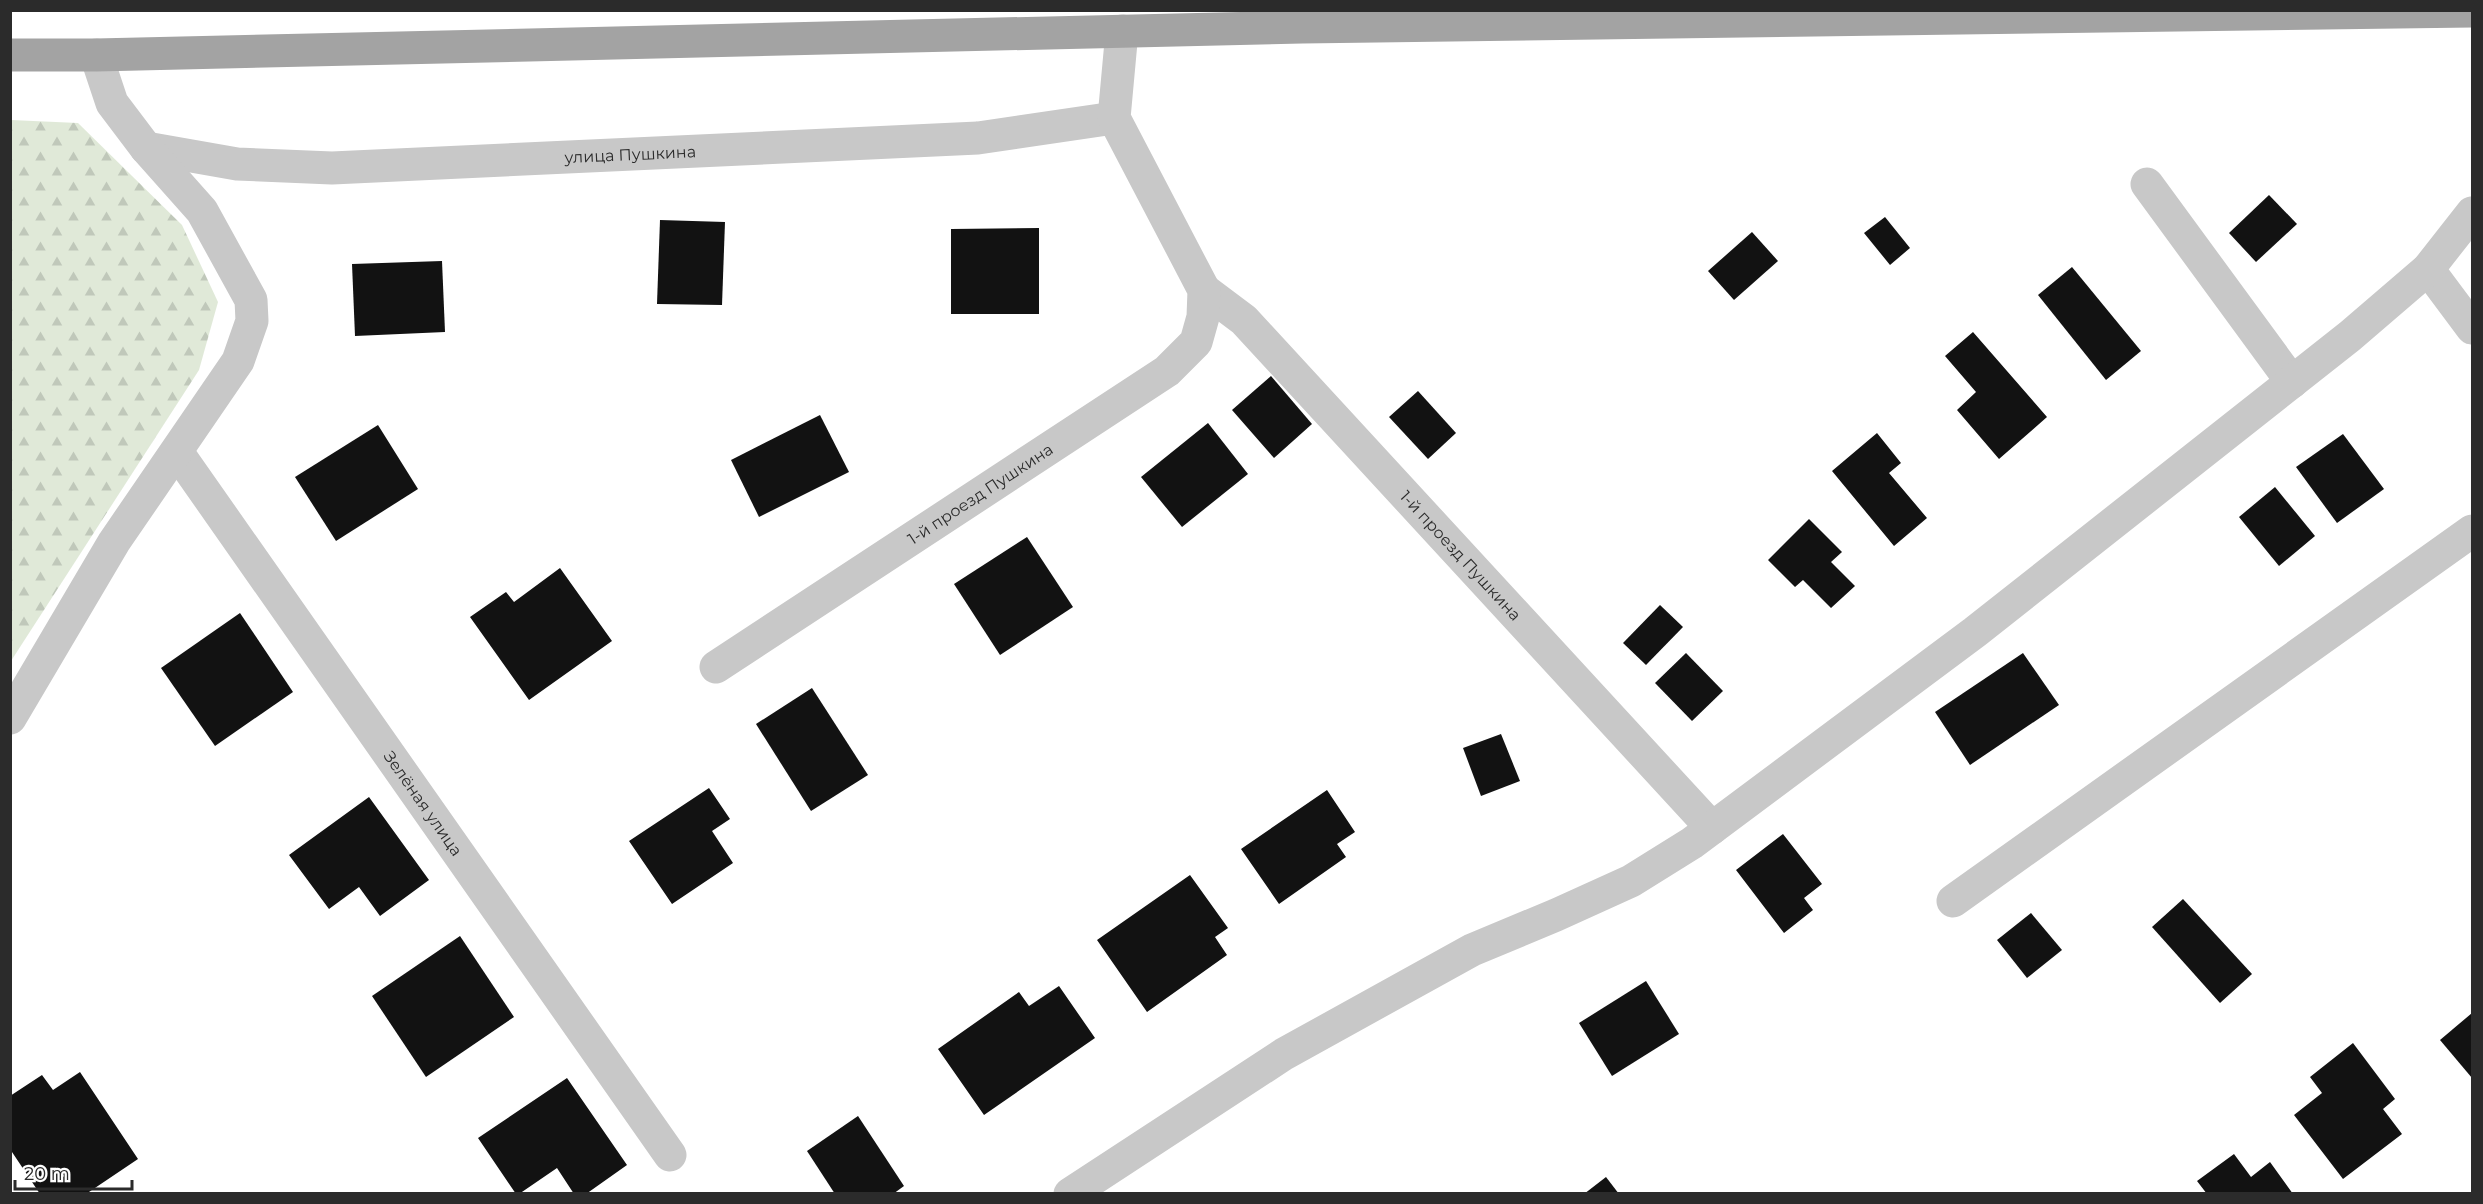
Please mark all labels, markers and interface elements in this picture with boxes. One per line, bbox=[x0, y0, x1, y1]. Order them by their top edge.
street label: улица Пушкина bbox=[563, 142, 696, 167]
street label: 1-й проезд Пушкина bbox=[904, 440, 1057, 549]
street label: 1-й проезд Пушкина bbox=[1396, 487, 1525, 624]
street label: Зелёная улица bbox=[380, 747, 466, 860]
scale bar bbox=[15, 1153, 132, 1191]
text: 20 m bbox=[24, 1163, 70, 1185]

